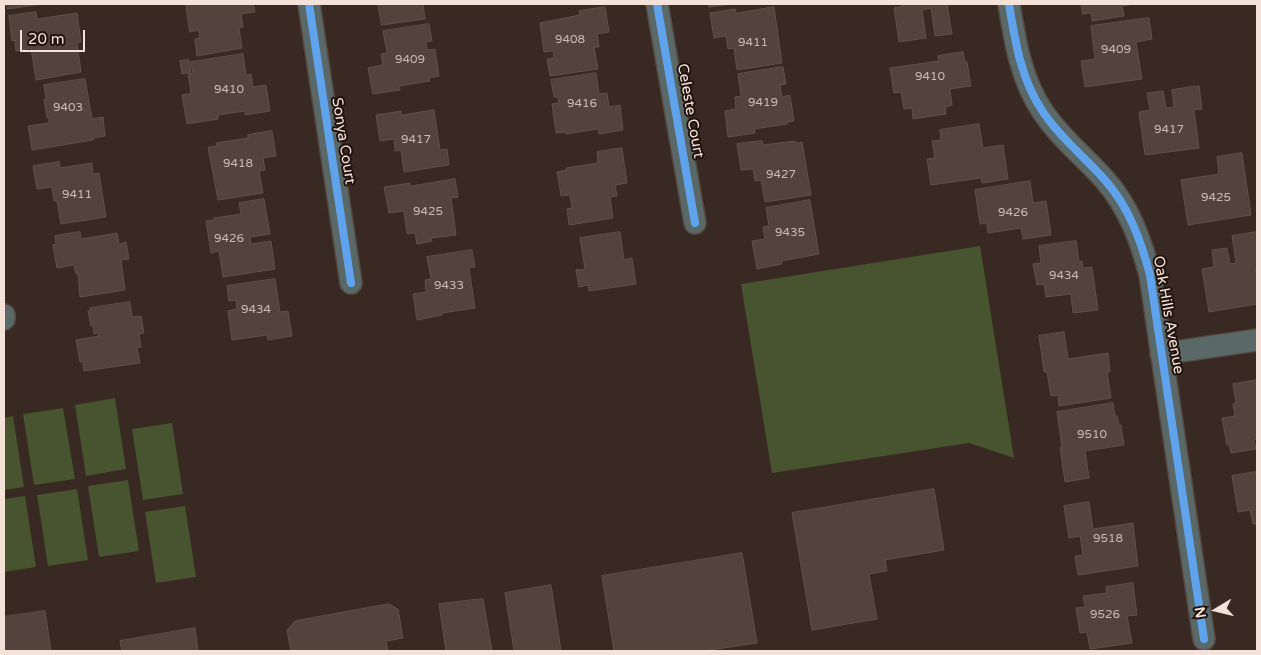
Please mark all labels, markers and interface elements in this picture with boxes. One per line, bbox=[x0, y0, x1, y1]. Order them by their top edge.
scale bar bbox=[22, 20, 88, 52]
text: 20 m bbox=[28, 30, 65, 48]
house number: 9408 bbox=[555, 33, 585, 47]
house number: 9411 bbox=[738, 36, 768, 50]
house number: 9409 bbox=[1101, 43, 1131, 57]
house number: 9409 bbox=[395, 53, 425, 67]
street label: Celeste Court bbox=[673, 62, 707, 160]
house number: 9410 bbox=[915, 70, 945, 84]
house number: 9410 bbox=[214, 83, 244, 97]
street label: Sonya Court bbox=[327, 96, 359, 186]
house number: 9419 bbox=[748, 96, 778, 110]
house number: 9416 bbox=[567, 97, 597, 111]
house number: 9403 bbox=[53, 101, 83, 115]
house number: 9417 bbox=[1154, 123, 1184, 137]
house number: 9417 bbox=[401, 133, 431, 147]
house number: 9418 bbox=[223, 157, 253, 171]
house number: 9427 bbox=[766, 168, 796, 182]
house number: 9411 bbox=[62, 188, 92, 202]
house number: 9425 bbox=[1201, 191, 1231, 205]
house number: 9425 bbox=[413, 205, 443, 219]
house number: 9426 bbox=[998, 206, 1028, 220]
house number: 9435 bbox=[775, 226, 805, 240]
house number: 9426 bbox=[214, 232, 244, 246]
street label: Oak Hills Avenue bbox=[1149, 254, 1187, 376]
house number: 9434 bbox=[1049, 269, 1079, 283]
house number: 9433 bbox=[434, 279, 464, 293]
house number: 9434 bbox=[241, 303, 271, 317]
house number: 9510 bbox=[1077, 428, 1107, 442]
house number: 9518 bbox=[1093, 532, 1123, 546]
north arrow bbox=[1191, 585, 1241, 635]
text: N bbox=[1191, 606, 1210, 619]
house number: 9526 bbox=[1090, 608, 1120, 622]

